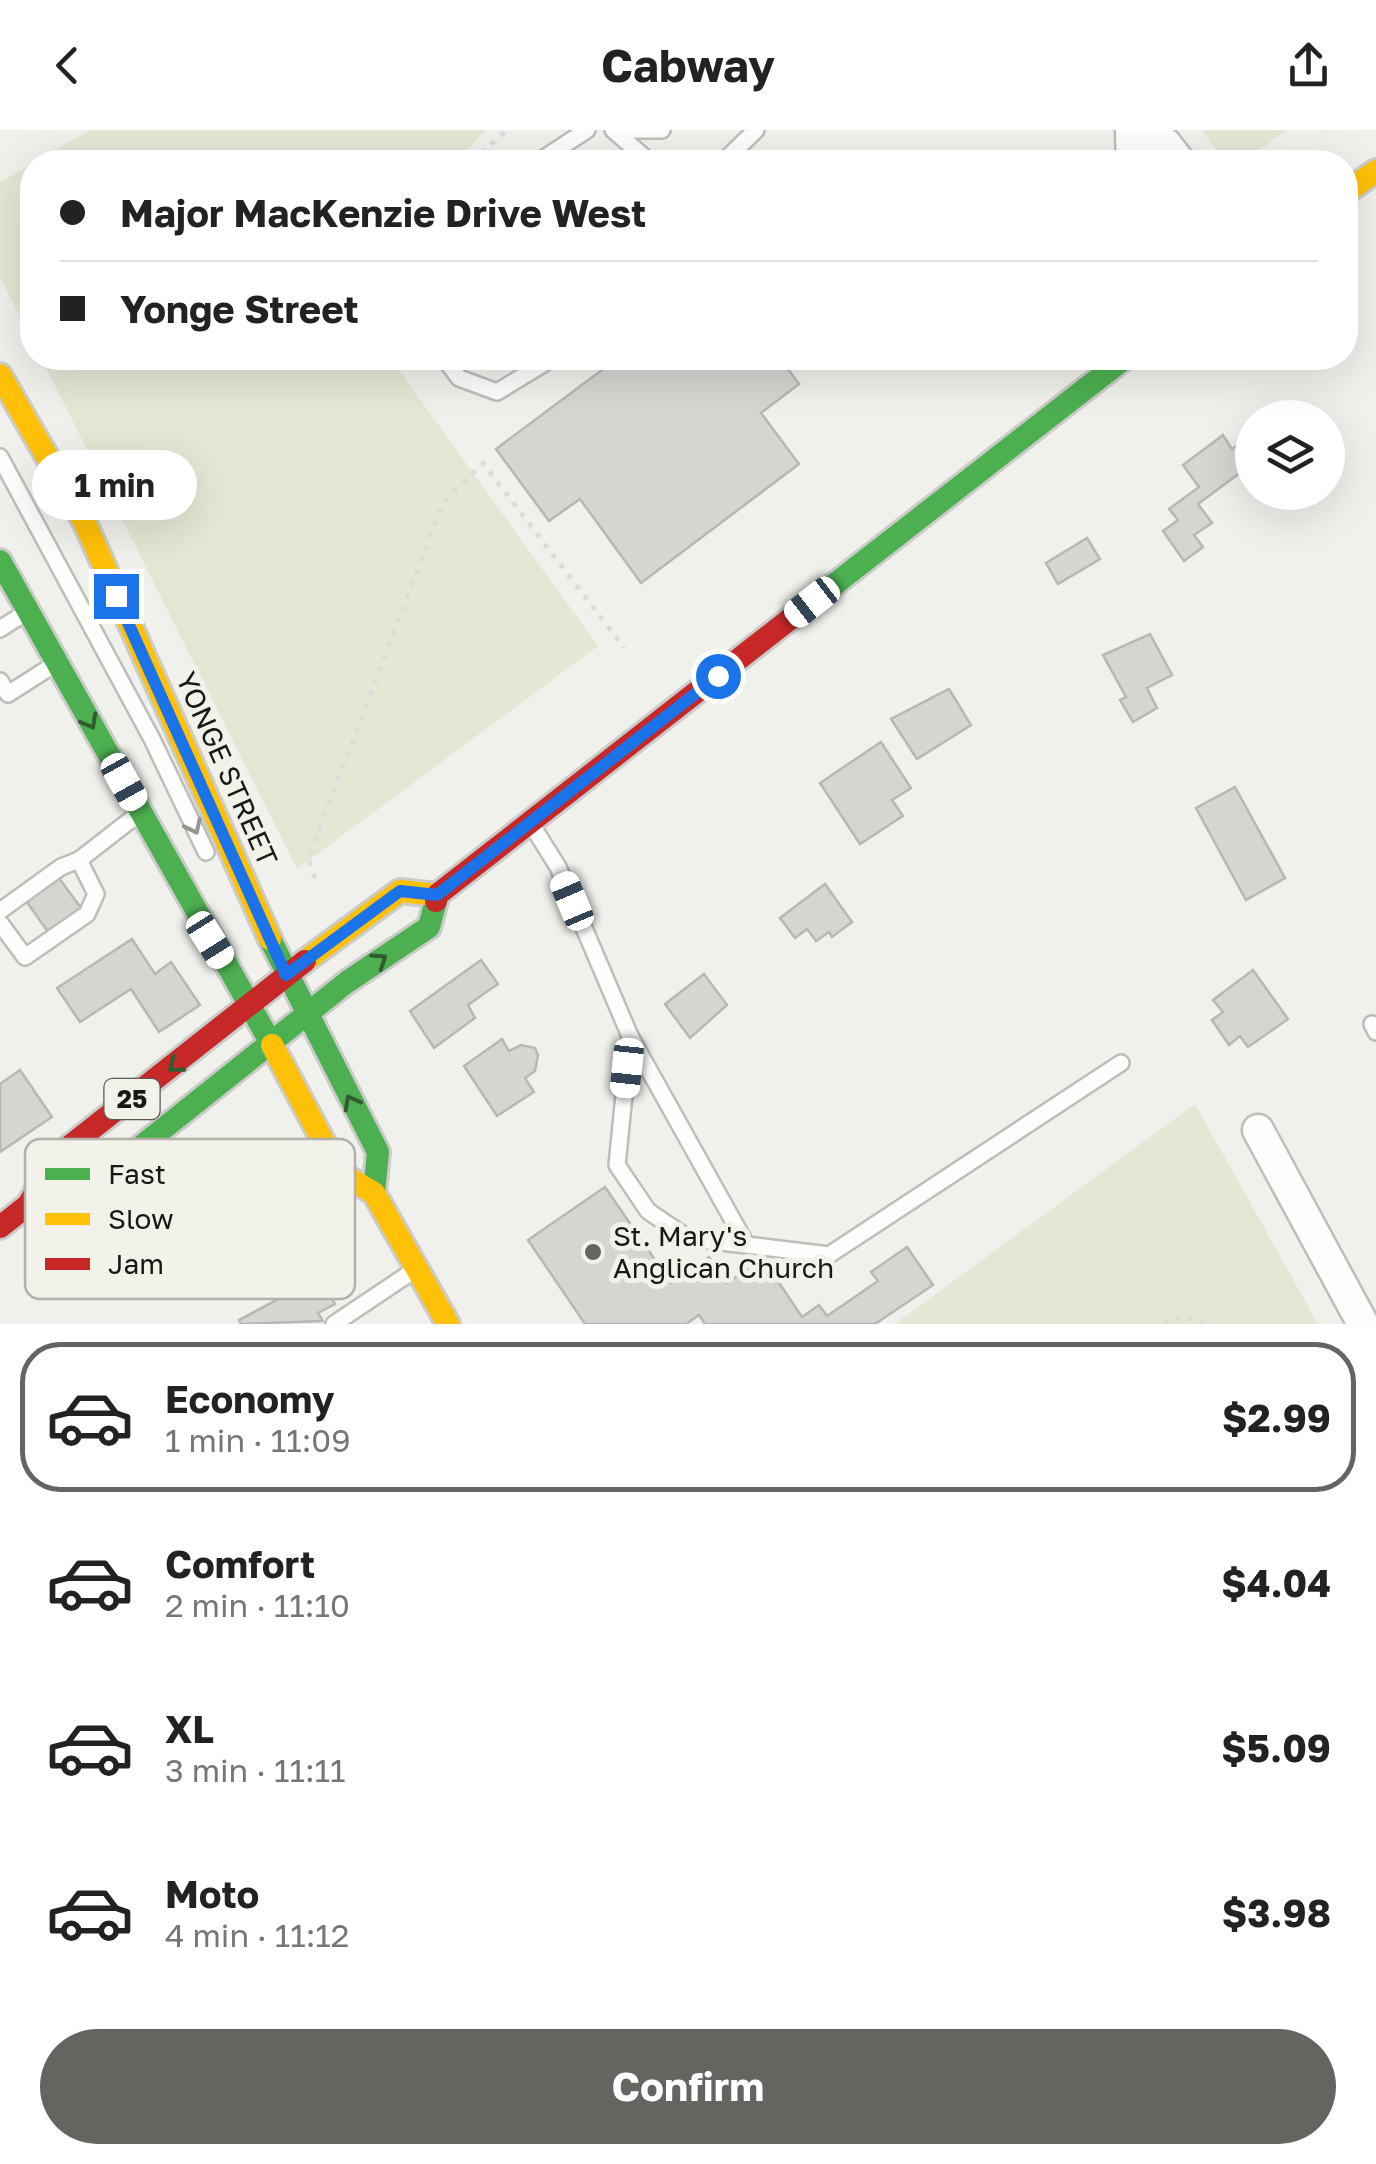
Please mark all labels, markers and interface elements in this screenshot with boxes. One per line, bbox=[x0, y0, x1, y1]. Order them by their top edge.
icon: back bbox=[40, 38, 95, 93]
text: Cabway bbox=[601, 38, 775, 92]
icon: share bbox=[1281, 38, 1336, 93]
text: Major MacKenzie Drive West bbox=[120, 190, 646, 235]
text: Yonge Street bbox=[120, 286, 359, 331]
map controls bbox=[1235, 400, 1345, 510]
button: layers bbox=[1235, 400, 1345, 510]
callout: 1 min bbox=[34, 451, 198, 521]
text: 1 min bbox=[74, 466, 155, 504]
car bbox=[779, 572, 845, 632]
route end bbox=[94, 574, 139, 619]
route start bbox=[696, 654, 741, 699]
street label: YONGE STREET bbox=[170, 667, 285, 871]
one-way arrow bbox=[78, 711, 98, 729]
car bbox=[96, 748, 152, 816]
one-way arrow bbox=[181, 817, 201, 835]
car bbox=[546, 868, 598, 934]
car bbox=[181, 907, 239, 973]
one-way arrow bbox=[369, 954, 388, 972]
car bbox=[609, 1037, 645, 1099]
one-way arrow bbox=[168, 1054, 186, 1071]
road number: 25 bbox=[104, 1079, 160, 1119]
one-way arrow bbox=[344, 1095, 363, 1113]
legend bbox=[25, 1139, 355, 1299]
text: Fast bbox=[108, 1157, 166, 1190]
text: Slow bbox=[108, 1202, 174, 1235]
place label: St. Mary's Anglican Church bbox=[613, 1219, 834, 1284]
marker: St. Mary's Anglican Church bbox=[582, 1241, 604, 1263]
text: Jam bbox=[108, 1247, 164, 1280]
icon: car bbox=[45, 1372, 135, 1462]
text: Economy bbox=[165, 1376, 334, 1421]
text: $2.99 bbox=[1222, 1395, 1331, 1440]
text: 1 min · 11:09 bbox=[165, 1421, 351, 1459]
icon: car bbox=[45, 1537, 135, 1627]
text: Comfort bbox=[165, 1541, 315, 1586]
text: $4.04 bbox=[1221, 1560, 1331, 1605]
text: 2 min · 11:10 bbox=[165, 1586, 350, 1624]
icon: car bbox=[45, 1702, 135, 1792]
text: XL bbox=[165, 1706, 214, 1751]
text: $5.09 bbox=[1221, 1725, 1331, 1770]
text: 3 min · 11:11 bbox=[165, 1751, 346, 1789]
icon: car bbox=[45, 1867, 135, 1957]
text: Moto bbox=[165, 1871, 259, 1916]
text: $3.98 bbox=[1222, 1890, 1331, 1935]
text: 4 min · 11:12 bbox=[165, 1916, 349, 1954]
button: Confirm bbox=[40, 2029, 1336, 2144]

